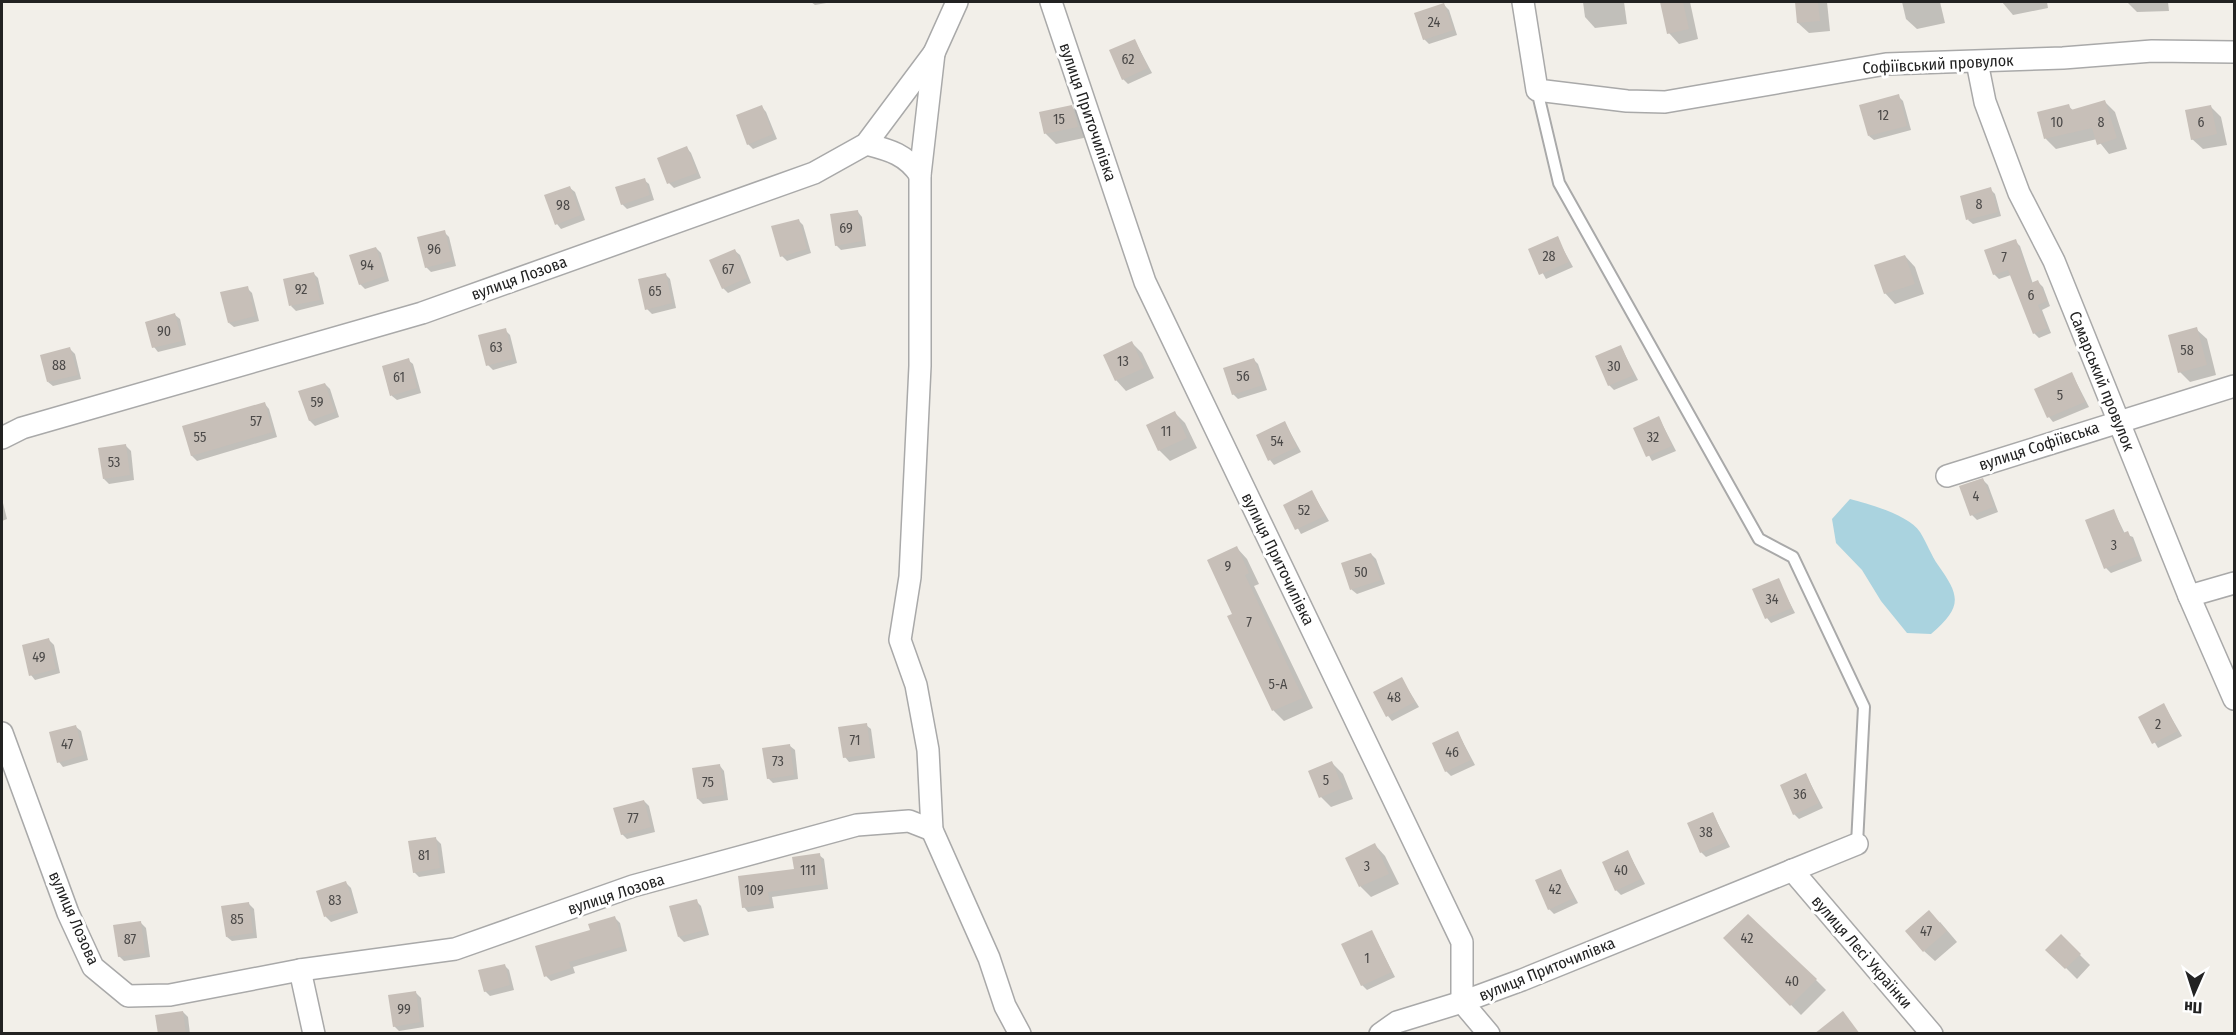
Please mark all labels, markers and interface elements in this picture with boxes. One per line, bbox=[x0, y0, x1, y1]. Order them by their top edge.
house number: 24 bbox=[1428, 14, 1441, 31]
street label: вулиця Приточилівка bbox=[1055, 40, 1121, 184]
house number: 62 bbox=[1122, 51, 1135, 68]
street label: Софіївський провулок bbox=[1862, 51, 2015, 77]
house number: 12 bbox=[1877, 107, 1889, 124]
house number: 15 bbox=[1053, 111, 1065, 128]
house number: 10 bbox=[2051, 114, 2063, 131]
house number: 8 bbox=[2098, 114, 2105, 131]
house number: 6 bbox=[2198, 114, 2205, 131]
house number: 8 bbox=[1976, 196, 1983, 213]
house number: 98 bbox=[556, 197, 570, 214]
house number: 69 bbox=[839, 220, 853, 237]
house number: 96 bbox=[427, 241, 441, 258]
house number: 28 bbox=[1542, 248, 1556, 265]
house number: 7 bbox=[2001, 249, 2007, 266]
street label: вулиця Лозова bbox=[469, 252, 570, 304]
house number: 94 bbox=[360, 257, 374, 274]
house number: 67 bbox=[722, 261, 734, 278]
house number: 92 bbox=[295, 281, 307, 298]
house number: 65 bbox=[648, 283, 662, 300]
house number: 6 bbox=[2028, 287, 2035, 304]
street label: Самарський провулок bbox=[2065, 308, 2139, 454]
house number: 90 bbox=[157, 323, 171, 340]
house number: 63 bbox=[489, 339, 503, 356]
house number: 58 bbox=[2180, 342, 2194, 359]
house number: 13 bbox=[1117, 353, 1129, 370]
house number: 88 bbox=[52, 357, 66, 374]
house number: 30 bbox=[1607, 358, 1621, 375]
house number: 56 bbox=[1236, 368, 1250, 385]
house number: 61 bbox=[393, 369, 405, 386]
house number: 5 bbox=[2057, 387, 2063, 404]
house number: 59 bbox=[310, 394, 324, 411]
house number: 57 bbox=[250, 413, 262, 430]
street label: вулиця Софіївська bbox=[1976, 418, 2102, 474]
house number: 11 bbox=[1161, 423, 1171, 440]
house number: 55 bbox=[194, 429, 206, 446]
house number: 32 bbox=[1647, 429, 1659, 446]
house number: 54 bbox=[1270, 433, 1284, 450]
house number: 53 bbox=[108, 454, 120, 471]
house number: 4 bbox=[1973, 488, 1980, 505]
street label: вулиця Приточилівка bbox=[1238, 490, 1318, 628]
house number: 52 bbox=[1298, 502, 1310, 519]
house number: 3 bbox=[2111, 537, 2117, 554]
house number: 9 bbox=[1225, 558, 1232, 575]
house number: 50 bbox=[1354, 564, 1368, 581]
house number: 34 bbox=[1765, 591, 1779, 608]
house number: 7 bbox=[1246, 614, 1252, 631]
house number: 49 bbox=[32, 649, 46, 666]
house number: 5-А bbox=[1269, 676, 1288, 693]
house number: 48 bbox=[1387, 689, 1401, 706]
house number: 2 bbox=[2155, 716, 2161, 733]
house number: 71 bbox=[850, 732, 860, 749]
house number: 47 bbox=[61, 736, 73, 753]
house number: 46 bbox=[1445, 744, 1459, 761]
house number: 73 bbox=[772, 753, 784, 770]
house number: 5 bbox=[1323, 772, 1329, 789]
house number: 75 bbox=[702, 774, 714, 791]
house number: 36 bbox=[1793, 786, 1807, 803]
house number: 77 bbox=[627, 810, 639, 827]
house number: 38 bbox=[1699, 824, 1713, 841]
house number: 81 bbox=[418, 847, 430, 864]
house number: 3 bbox=[1364, 858, 1370, 875]
house number: 111 bbox=[800, 862, 816, 879]
house number: 40 bbox=[1614, 862, 1628, 879]
street label: вулиця Лозова bbox=[45, 868, 103, 968]
street label: вулиця Лозова bbox=[565, 869, 667, 919]
house number: 42 bbox=[1549, 881, 1561, 898]
house number: 109 bbox=[744, 882, 764, 899]
house number: 83 bbox=[328, 892, 342, 909]
street label: вулиця Лесі Українки bbox=[1808, 892, 1916, 1012]
house number: 85 bbox=[230, 911, 244, 928]
house number: 47 bbox=[1920, 923, 1932, 940]
house number: 42 bbox=[1741, 930, 1753, 947]
house number: 87 bbox=[124, 931, 137, 948]
street label: вулиця Приточилівка bbox=[1476, 933, 1618, 1005]
house number: 1 bbox=[1364, 950, 1370, 967]
north arrow bbox=[2164, 963, 2224, 1023]
house number: 40 bbox=[1785, 973, 1799, 990]
text: Пн bbox=[2184, 998, 2203, 1017]
house number: 99 bbox=[397, 1001, 411, 1018]

